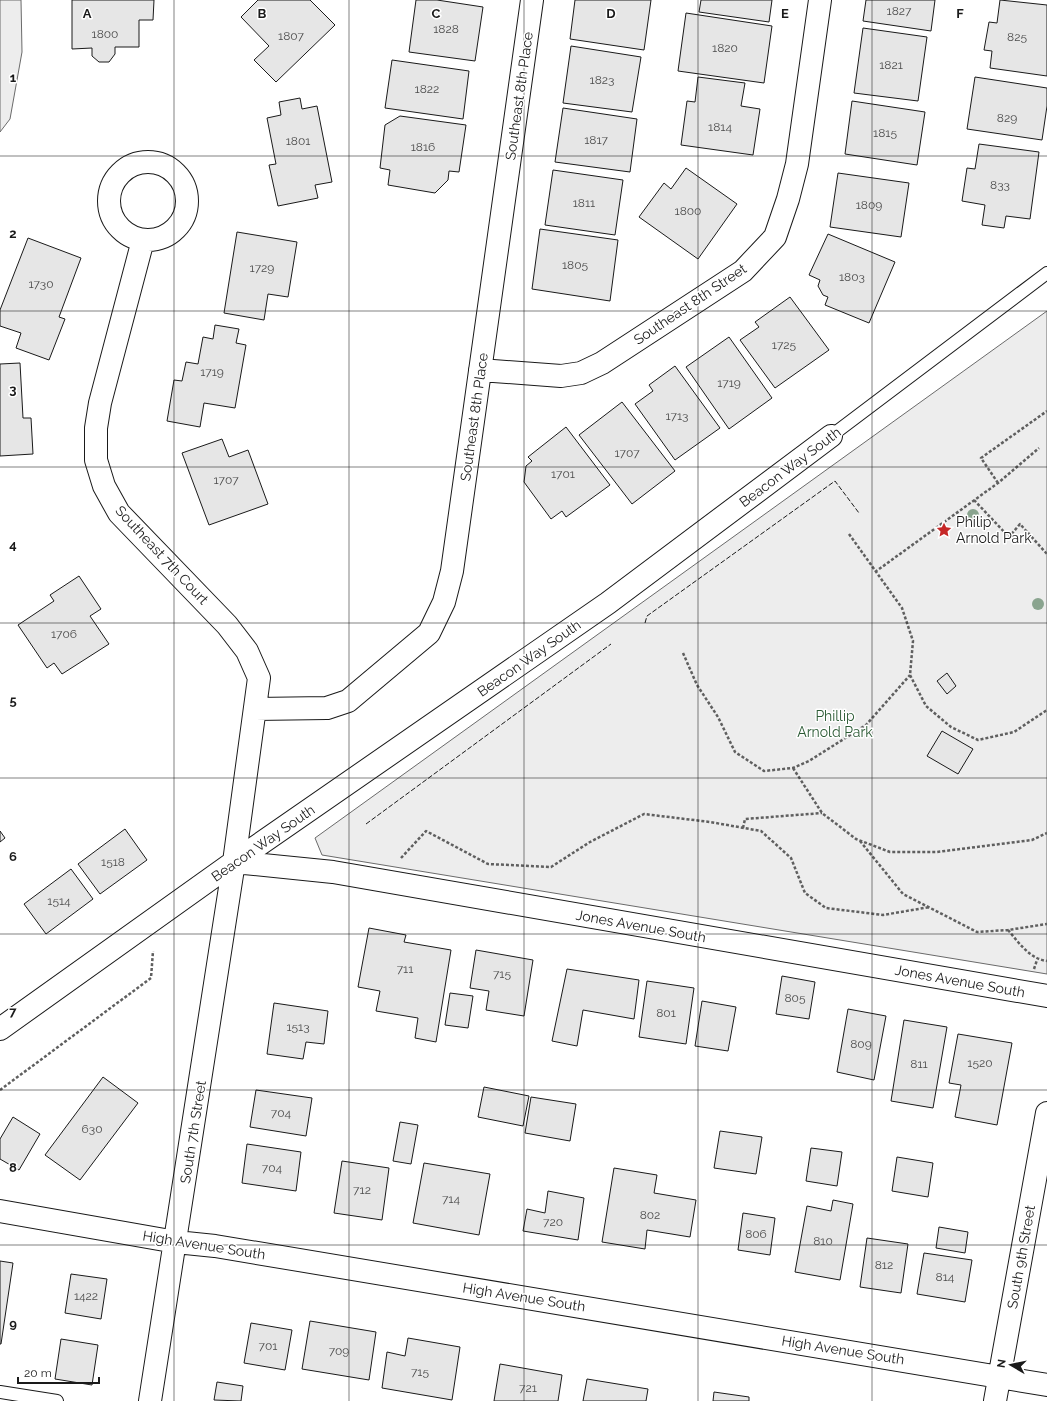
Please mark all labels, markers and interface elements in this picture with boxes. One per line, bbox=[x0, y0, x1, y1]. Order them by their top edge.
house number: 1827 bbox=[887, 4, 912, 18]
text: A bbox=[83, 6, 92, 21]
text: B bbox=[258, 6, 267, 21]
text: C bbox=[432, 6, 441, 21]
text: D bbox=[606, 6, 616, 21]
text: E bbox=[781, 6, 789, 21]
text: F bbox=[956, 6, 964, 21]
house number: 1828 bbox=[433, 22, 459, 36]
house number: 1800 bbox=[92, 27, 118, 41]
house number: 1807 bbox=[278, 29, 305, 43]
house number: 825 bbox=[1007, 30, 1027, 44]
street label: Southeast 8th Place bbox=[502, 31, 536, 161]
house number: 1820 bbox=[712, 41, 738, 55]
house number: 1821 bbox=[879, 58, 903, 72]
text: 1 bbox=[10, 70, 17, 85]
house number: 1823 bbox=[590, 73, 614, 87]
house number: 1822 bbox=[415, 82, 439, 96]
house number: 829 bbox=[997, 111, 1017, 125]
house number: 1814 bbox=[708, 120, 732, 134]
house number: 1815 bbox=[873, 126, 897, 140]
house number: 1817 bbox=[584, 133, 608, 147]
house number: 1801 bbox=[286, 134, 310, 148]
house number: 1816 bbox=[411, 140, 435, 154]
house number: 833 bbox=[990, 178, 1010, 192]
house number: 1811 bbox=[573, 196, 595, 210]
house number: 1809 bbox=[856, 198, 882, 212]
house number: 1800 bbox=[675, 204, 701, 218]
text: 2 bbox=[9, 226, 17, 241]
house number: 1805 bbox=[562, 258, 589, 272]
street label: Southeast 8th Street bbox=[631, 260, 750, 348]
house number: 1729 bbox=[250, 261, 274, 275]
house number: 1803 bbox=[839, 270, 865, 284]
house number: 1730 bbox=[28, 277, 54, 291]
house number: 1725 bbox=[772, 338, 797, 352]
street label: Southeast 8th Place bbox=[457, 352, 491, 482]
house number: 1719 bbox=[200, 365, 224, 379]
house number: 1719 bbox=[717, 376, 741, 390]
text: 3 bbox=[9, 382, 17, 397]
house number: 1713 bbox=[665, 409, 689, 423]
street label: Beacon Way South bbox=[736, 424, 844, 510]
house number: 1707 bbox=[614, 446, 640, 460]
house number: 1701 bbox=[551, 467, 575, 481]
house number: 1707 bbox=[213, 473, 239, 487]
street label: Southeast 7th Court bbox=[112, 503, 212, 608]
place label: Philip Arnold Park bbox=[956, 514, 1032, 546]
place icon: Philip Arnold Park bbox=[935, 521, 953, 539]
text: 4 bbox=[9, 537, 17, 552]
street label: Beacon Way South bbox=[474, 616, 584, 700]
house number: 1706 bbox=[51, 627, 77, 641]
text: 5 bbox=[9, 693, 17, 708]
park label: Phillip Arnold Park bbox=[797, 708, 873, 740]
street label: Beacon Way South bbox=[208, 801, 318, 885]
text: 6 bbox=[9, 849, 17, 864]
house number: 1518 bbox=[101, 855, 125, 869]
house number: 1514 bbox=[47, 894, 71, 908]
street label: Jones Avenue South bbox=[575, 907, 707, 945]
house number: 711 bbox=[397, 962, 413, 976]
street label: Jones Avenue South bbox=[894, 962, 1026, 1000]
house number: 715 bbox=[493, 967, 512, 981]
house number: 805 bbox=[784, 991, 806, 1005]
text: 7 bbox=[9, 1004, 17, 1019]
house number: 801 bbox=[656, 1006, 676, 1020]
house number: 1513 bbox=[286, 1020, 310, 1034]
house number: 809 bbox=[850, 1037, 872, 1051]
house number: 1520 bbox=[967, 1056, 993, 1070]
house number: 811 bbox=[910, 1057, 928, 1071]
street label: South 7th Street bbox=[177, 1079, 209, 1185]
house number: 704 bbox=[271, 1106, 292, 1120]
house number: 630 bbox=[82, 1122, 103, 1136]
text: 8 bbox=[9, 1160, 17, 1175]
house number: 704 bbox=[262, 1161, 283, 1175]
house number: 712 bbox=[353, 1183, 371, 1197]
house number: 714 bbox=[442, 1192, 461, 1206]
street label: South 9th Street bbox=[1004, 1204, 1038, 1310]
house number: 802 bbox=[640, 1208, 660, 1222]
house number: 720 bbox=[543, 1215, 563, 1229]
street label: High Avenue South bbox=[141, 1227, 267, 1263]
house number: 806 bbox=[745, 1227, 767, 1241]
house number: 810 bbox=[813, 1234, 833, 1248]
house number: 812 bbox=[875, 1258, 893, 1272]
house number: 814 bbox=[936, 1270, 955, 1284]
street label: High Avenue South bbox=[461, 1279, 587, 1315]
house number: 1422 bbox=[74, 1289, 98, 1303]
text: 9 bbox=[9, 1316, 17, 1331]
street label: High Avenue South bbox=[780, 1332, 906, 1368]
house number: 701 bbox=[259, 1339, 277, 1353]
house number: 709 bbox=[329, 1344, 349, 1358]
north arrow bbox=[991, 1345, 1031, 1385]
text: N bbox=[995, 1358, 1009, 1369]
scale bar bbox=[18, 1359, 99, 1385]
house number: 715 bbox=[411, 1365, 430, 1379]
text: 20 m bbox=[24, 1366, 52, 1380]
house number: 721 bbox=[519, 1381, 537, 1395]

